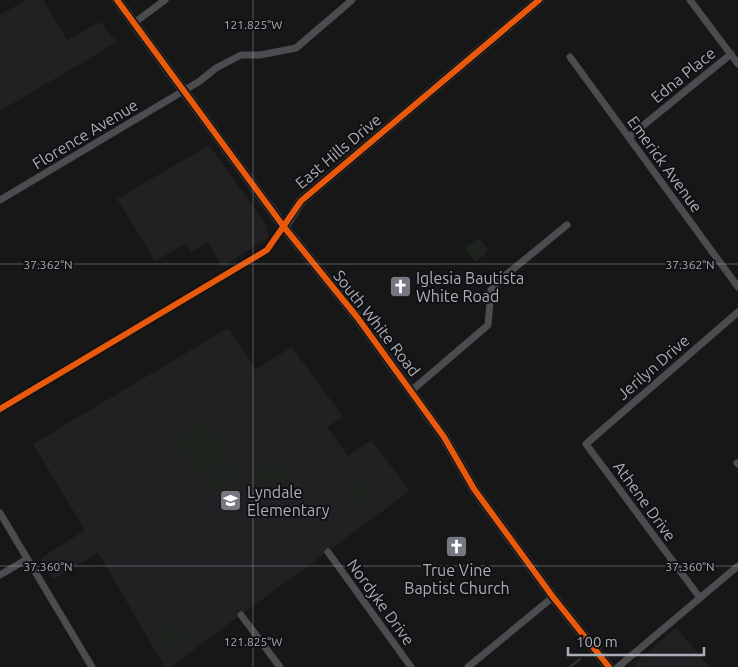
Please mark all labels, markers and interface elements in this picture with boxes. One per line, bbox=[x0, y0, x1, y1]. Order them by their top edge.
text: 121.825°W bbox=[224, 18, 282, 31]
street label: Edna Place bbox=[647, 44, 719, 106]
street label: Florence Avenue bbox=[29, 95, 141, 173]
street label: East Hills Drive bbox=[292, 110, 384, 192]
street label: Emerick Avenue bbox=[624, 112, 706, 216]
text: 37.362°N bbox=[23, 258, 73, 271]
text: 37.362°N bbox=[665, 258, 715, 271]
street label: South White Road bbox=[330, 266, 424, 380]
place label: Iglesia Bautista White Road bbox=[416, 269, 524, 305]
church icon: Iglesia Bautista White Road bbox=[388, 275, 412, 299]
street label: Jerilyn Drive bbox=[613, 331, 693, 403]
street label: Athene Drive bbox=[610, 458, 680, 544]
place label: Lyndale Elementary bbox=[247, 483, 330, 519]
school or university icon: Lyndale Elementary bbox=[219, 489, 243, 513]
church icon: True Vine Baptist Church bbox=[445, 534, 469, 558]
street label: Nordyke Drive bbox=[344, 555, 418, 649]
text: 37.360°N bbox=[23, 560, 73, 573]
text: 37.360°N bbox=[665, 560, 715, 573]
place label: True Vine Baptist Church bbox=[404, 561, 510, 597]
scale bar bbox=[568, 624, 704, 656]
text: 100 m bbox=[576, 633, 618, 650]
text: 121.825°W bbox=[224, 635, 282, 648]

